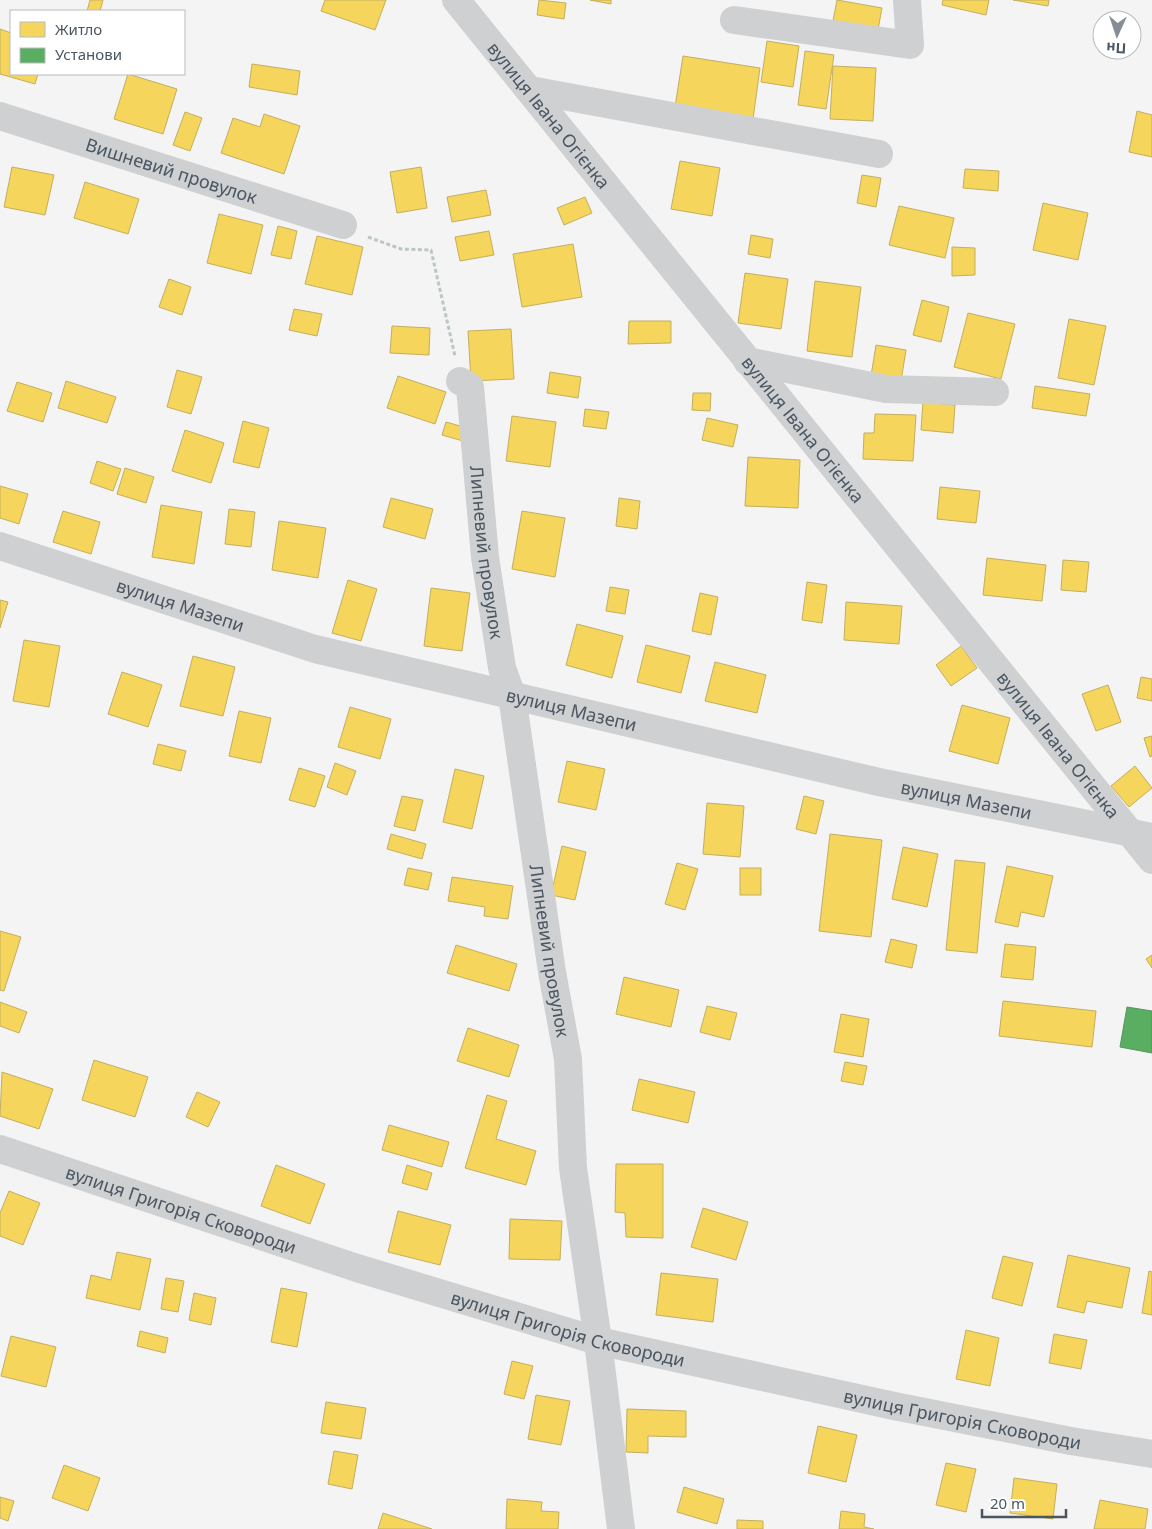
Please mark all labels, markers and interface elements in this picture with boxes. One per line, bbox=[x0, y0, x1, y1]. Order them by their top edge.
legend bbox=[10, 10, 185, 75]
north arrow bbox=[1092, 10, 1142, 60]
text: Житло bbox=[55, 19, 102, 39]
street label: вулиця Івана Огієнка bbox=[482, 37, 616, 194]
text: Пн bbox=[1106, 38, 1127, 58]
text: Установи bbox=[55, 44, 122, 64]
street label: Вишневий провулок bbox=[83, 132, 261, 209]
street label: вулиця Івана Огієнка bbox=[736, 351, 870, 508]
street label: Липневий провулок bbox=[465, 465, 509, 641]
street label: вулиця Мазепи bbox=[114, 573, 248, 637]
street label: вулиця Івана Огієнка bbox=[992, 666, 1125, 823]
street label: вулиця Мазепи bbox=[504, 683, 639, 736]
street label: вулиця Мазепи bbox=[899, 775, 1034, 825]
street label: Липневий провулок bbox=[525, 863, 576, 1040]
street label: вулиця Григорія Сковороди bbox=[63, 1160, 300, 1259]
street label: вулиця Григорія Сковороди bbox=[448, 1285, 687, 1372]
street label: вулиця Григорія Сковороди bbox=[841, 1383, 1083, 1454]
scale bar bbox=[982, 1486, 1066, 1518]
text: 20 m bbox=[990, 1493, 1025, 1513]

